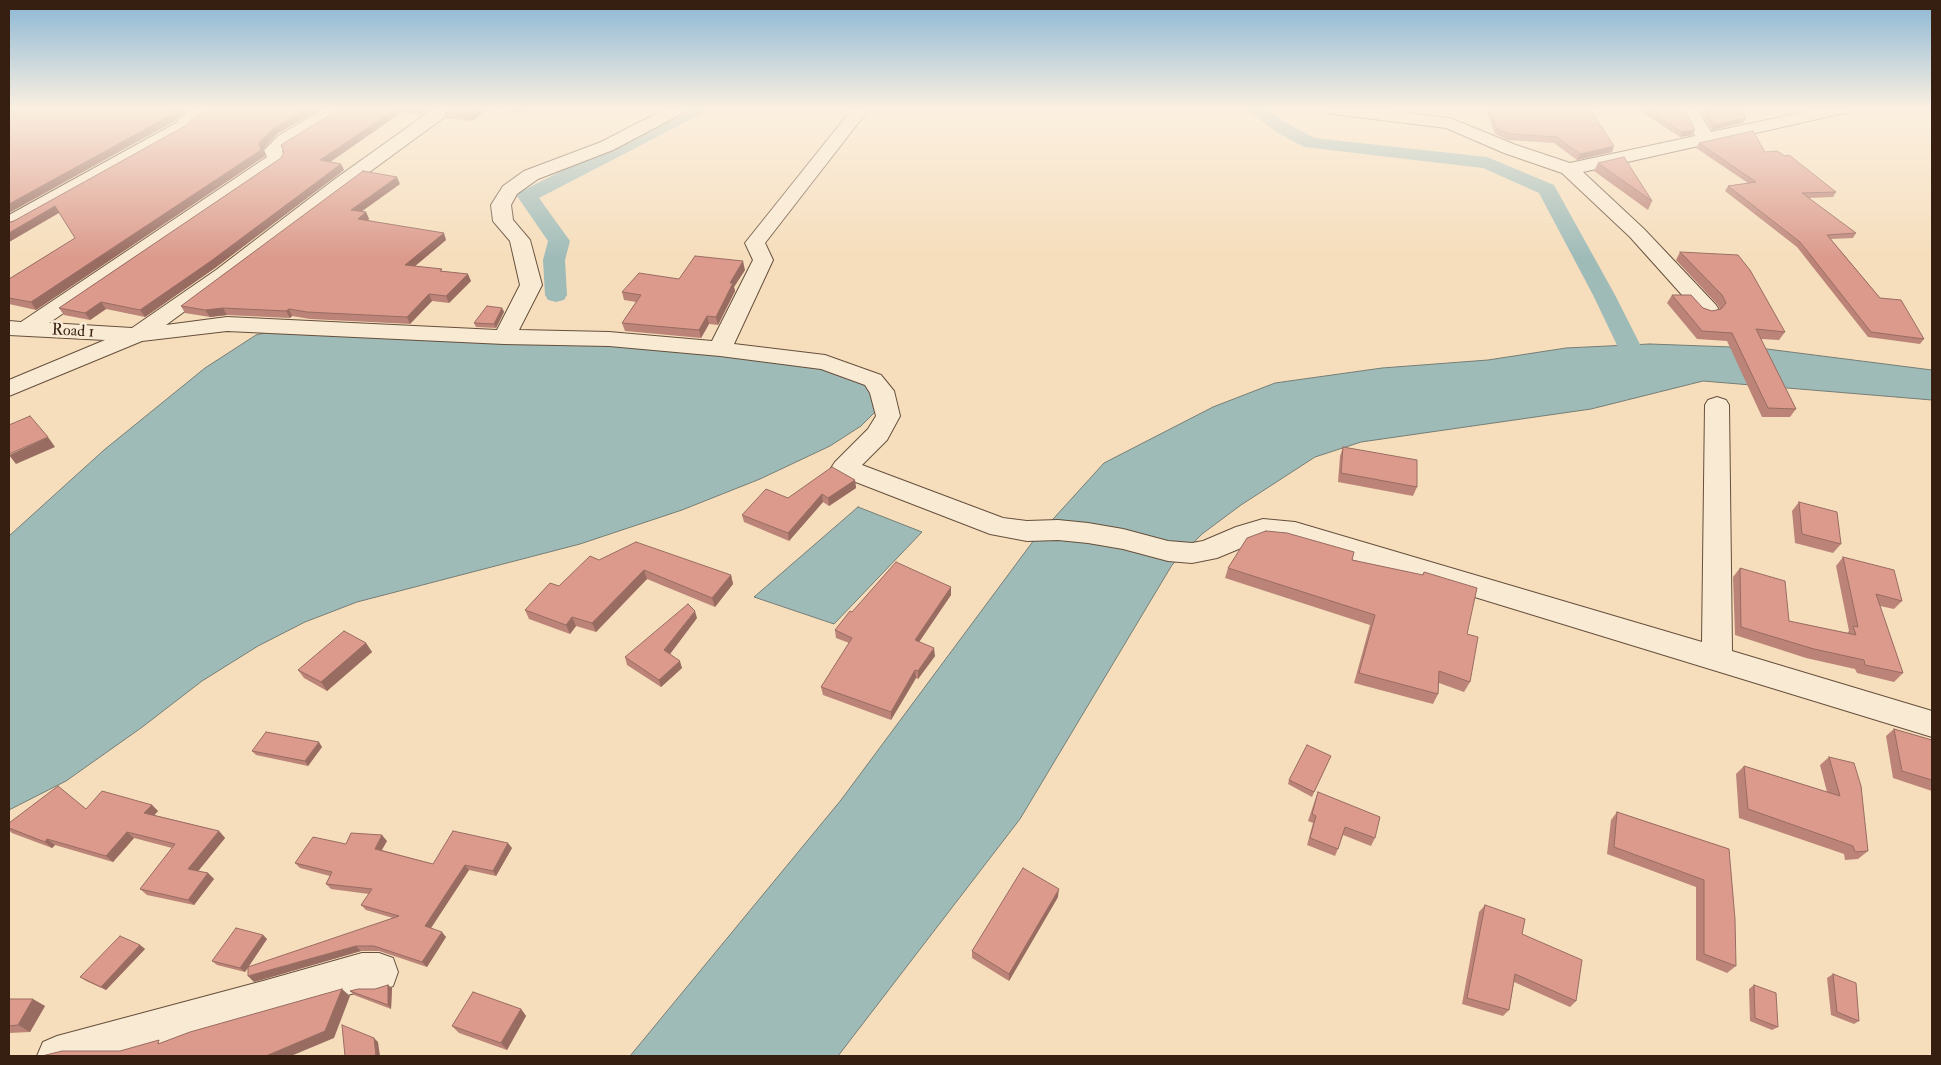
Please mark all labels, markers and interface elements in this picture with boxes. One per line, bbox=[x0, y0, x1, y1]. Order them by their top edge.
street label: Road 1 bbox=[51, 321, 95, 343]

